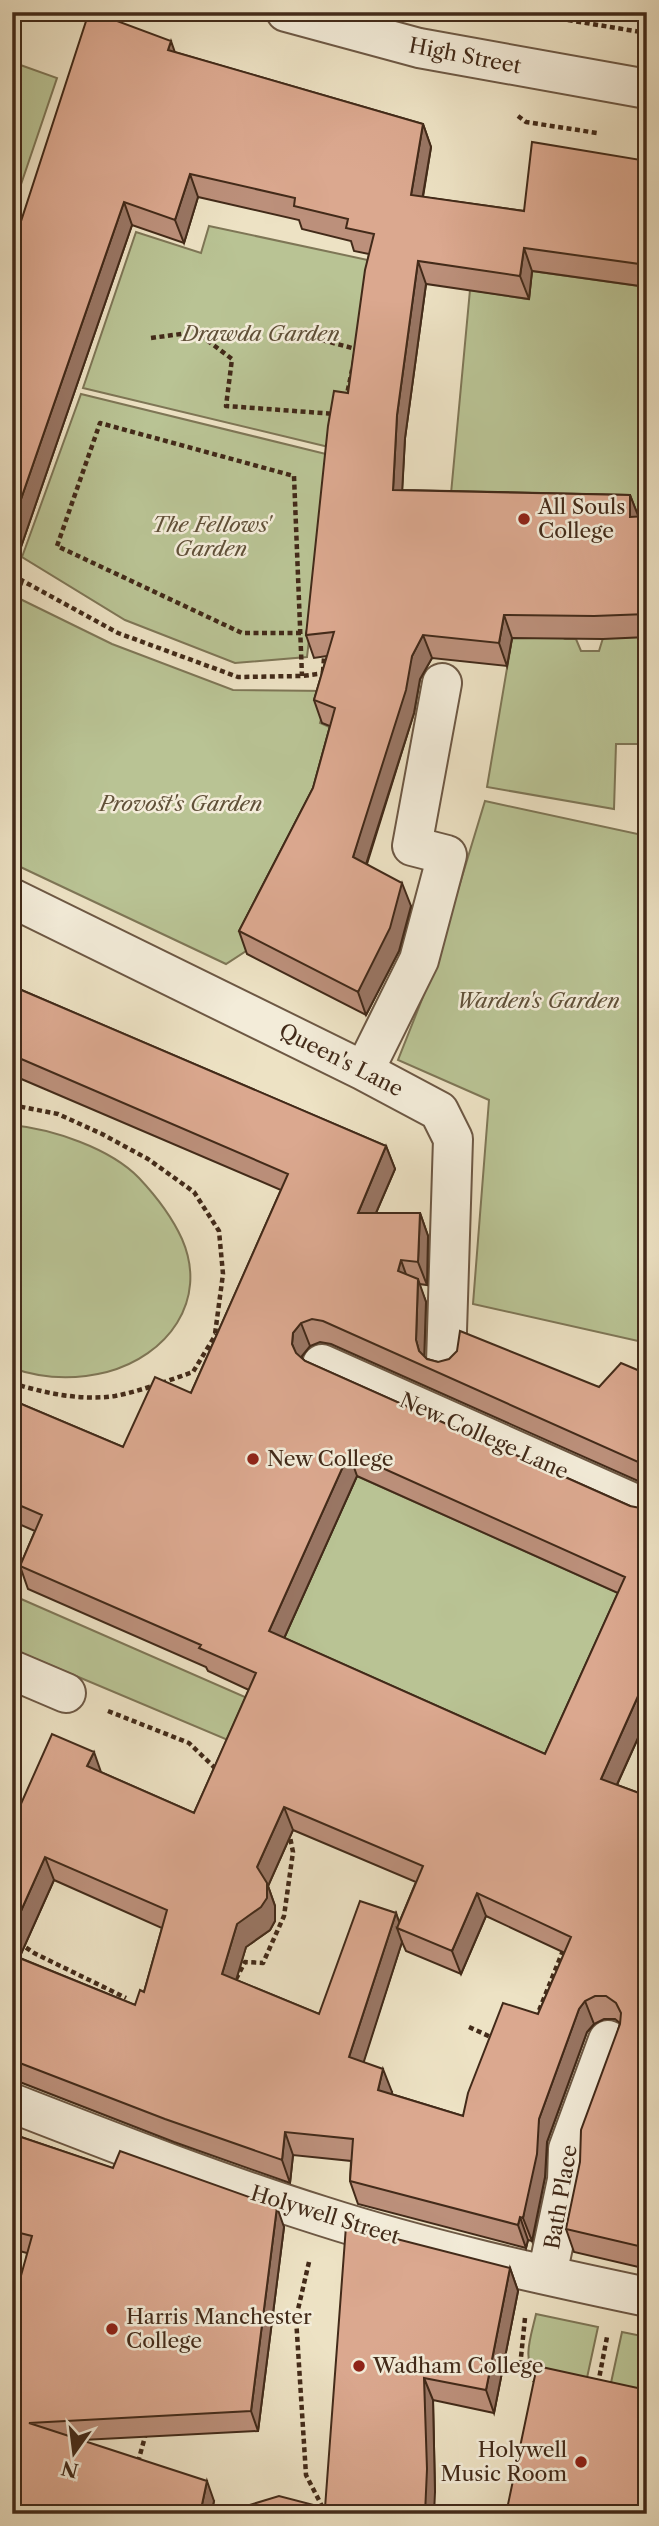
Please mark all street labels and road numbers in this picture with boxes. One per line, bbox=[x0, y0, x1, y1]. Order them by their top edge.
street label: High Street bbox=[407, 32, 524, 79]
street label: Queen's Lane bbox=[275, 1018, 407, 1101]
street label: New College Lane bbox=[396, 1387, 572, 1484]
street label: Bath Place bbox=[539, 2143, 582, 2251]
street label: Holywell Street bbox=[248, 2180, 403, 2249]

